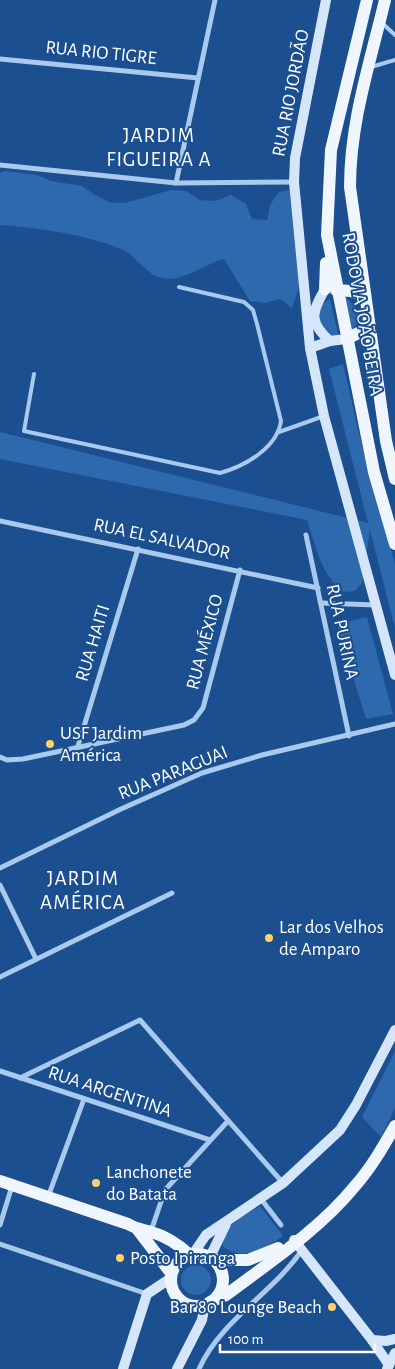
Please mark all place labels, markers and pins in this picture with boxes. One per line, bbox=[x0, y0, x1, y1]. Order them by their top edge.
place label: USF Jardim América bbox=[60, 724, 142, 765]
marker: USF Jardim América bbox=[44, 738, 56, 750]
place label: Lar dos Velhos de Amparo bbox=[279, 918, 384, 959]
marker: Lar dos Velhos de Amparo bbox=[263, 932, 275, 944]
place label: Lanchonete do Batata bbox=[106, 1163, 192, 1204]
marker: Lanchonete do Batata bbox=[90, 1177, 102, 1189]
place label: Posto Ipiranga bbox=[130, 1249, 235, 1268]
marker: Posto Ipiranga bbox=[114, 1252, 126, 1264]
place label: Bar 80 Lounge Beach bbox=[170, 1298, 322, 1317]
marker: Bar 80 Lounge Beach bbox=[326, 1301, 338, 1313]

